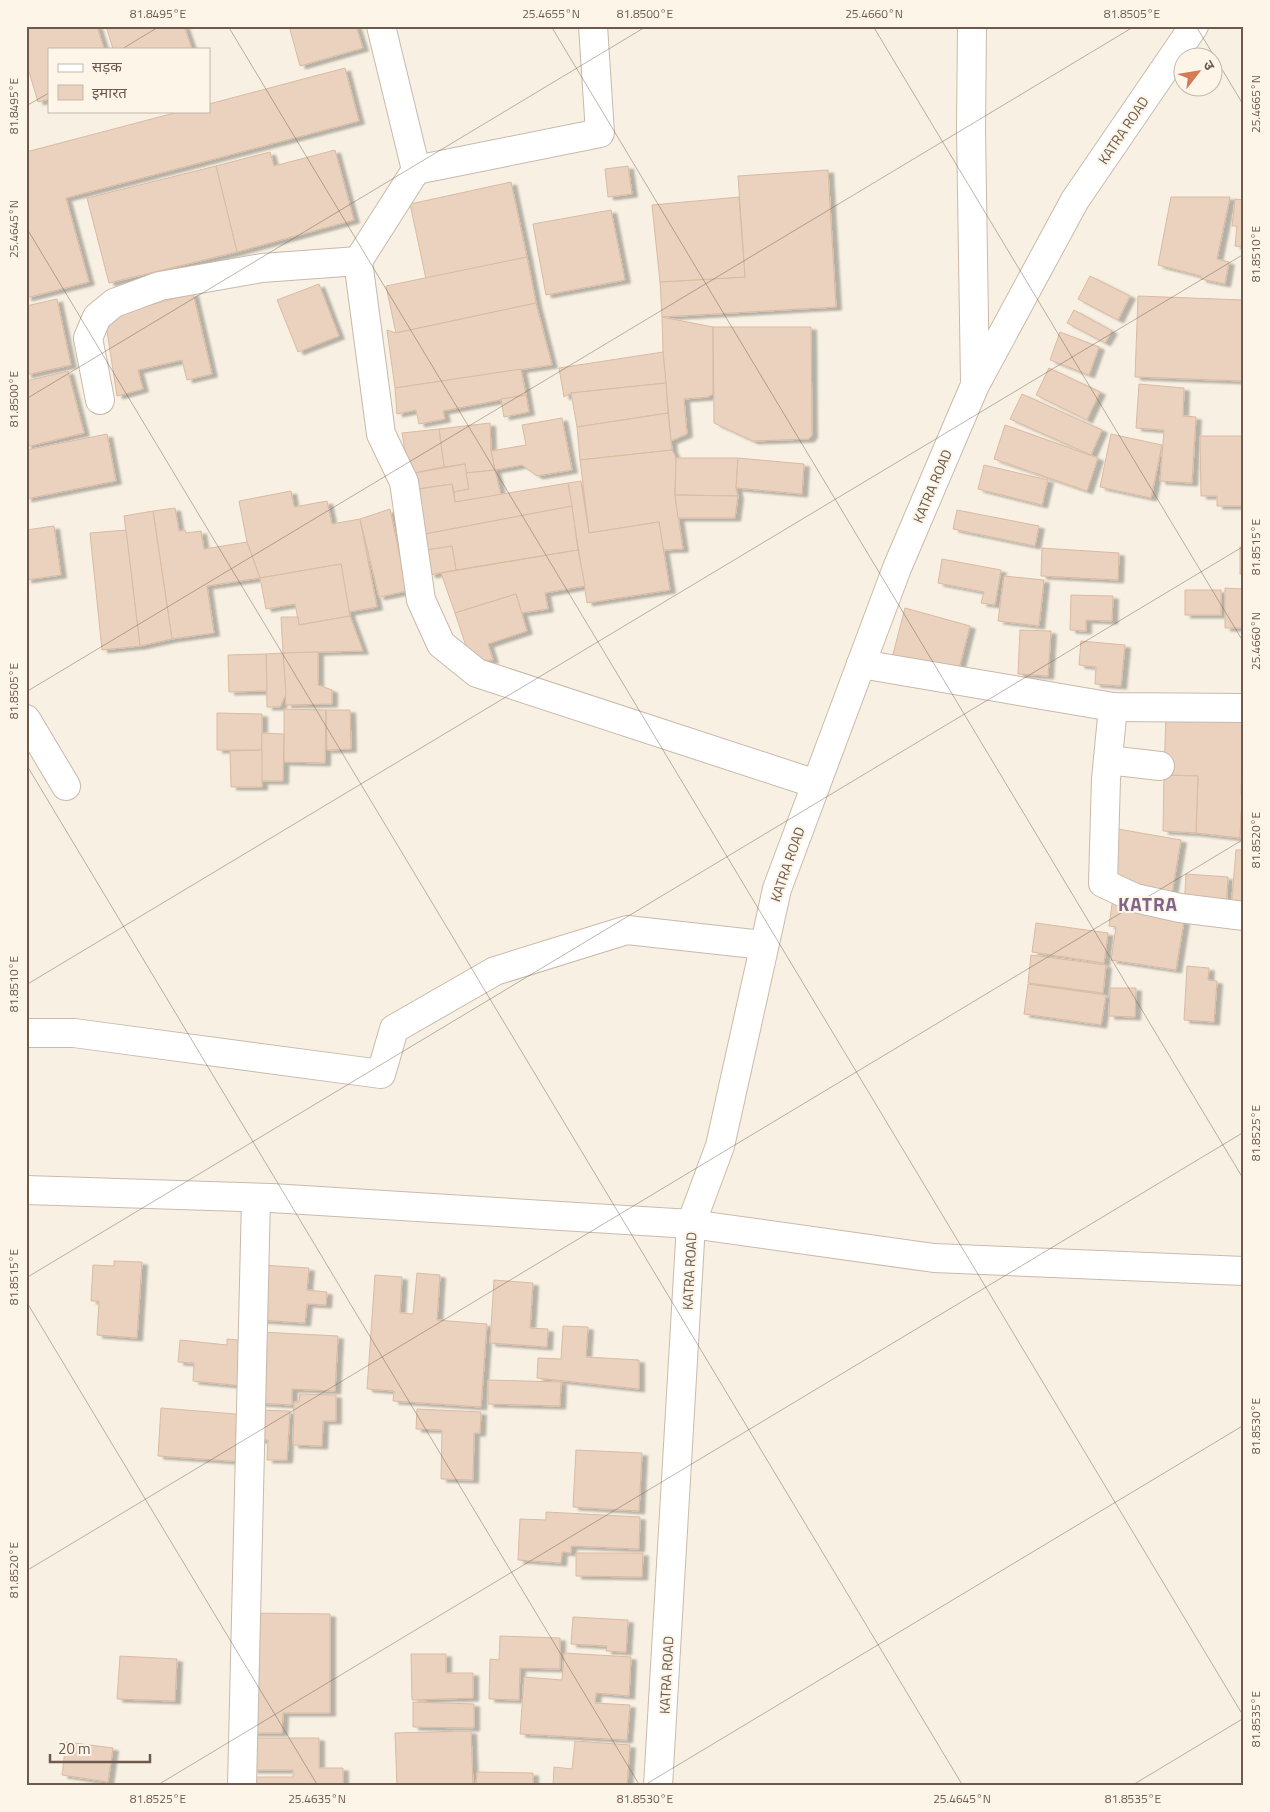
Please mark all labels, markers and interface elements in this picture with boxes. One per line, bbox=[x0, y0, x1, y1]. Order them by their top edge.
text: 81.8495°E bbox=[130, 4, 186, 23]
text: 25.4655°N bbox=[522, 4, 580, 23]
text: 81.8500°E bbox=[617, 4, 673, 23]
text: 25.4660°N bbox=[845, 4, 903, 23]
text: 81.8505°E bbox=[1104, 4, 1160, 23]
legend bbox=[48, 48, 210, 112]
north arrow bbox=[1172, 48, 1222, 98]
text: सड़क bbox=[92, 55, 122, 78]
text: उ bbox=[1198, 56, 1221, 75]
text: 25.4665°N bbox=[1246, 75, 1265, 133]
text: 81.8495°E bbox=[4, 78, 23, 134]
text: इमारत bbox=[92, 81, 127, 104]
street label: KATRA ROAD bbox=[1092, 92, 1154, 168]
text: 25.4645°N bbox=[4, 200, 23, 258]
text: 81.8510°E bbox=[1246, 226, 1265, 282]
text: 81.8500°E bbox=[4, 371, 23, 427]
street label: KATRA ROAD bbox=[907, 446, 957, 526]
text: 81.8515°E bbox=[1246, 519, 1265, 575]
text: 25.4660°N bbox=[1246, 612, 1265, 670]
text: 81.8505°E bbox=[4, 663, 23, 719]
text: 81.8520°E bbox=[1246, 812, 1265, 868]
street label: KATRA ROAD bbox=[764, 824, 810, 904]
district label: KATRA bbox=[1118, 889, 1178, 918]
text: 81.8510°E bbox=[4, 956, 23, 1012]
text: 81.8525°E bbox=[1246, 1105, 1265, 1161]
street label: KATRA ROAD bbox=[676, 1231, 702, 1311]
text: 81.8515°E bbox=[4, 1249, 23, 1305]
text: 81.8530°E bbox=[1246, 1398, 1265, 1454]
text: 81.8520°E bbox=[4, 1542, 23, 1598]
street label: KATRA ROAD bbox=[653, 1635, 679, 1715]
text: 81.8535°E bbox=[1246, 1691, 1265, 1747]
scale bar bbox=[50, 1732, 150, 1764]
text: 20 m bbox=[58, 1737, 91, 1760]
text: 81.8525°E bbox=[130, 1789, 186, 1808]
text: 25.4635°N bbox=[288, 1789, 346, 1808]
text: 81.8530°E bbox=[617, 1789, 673, 1808]
text: 25.4645°N bbox=[933, 1789, 991, 1808]
text: 81.8535°E bbox=[1105, 1789, 1161, 1808]

